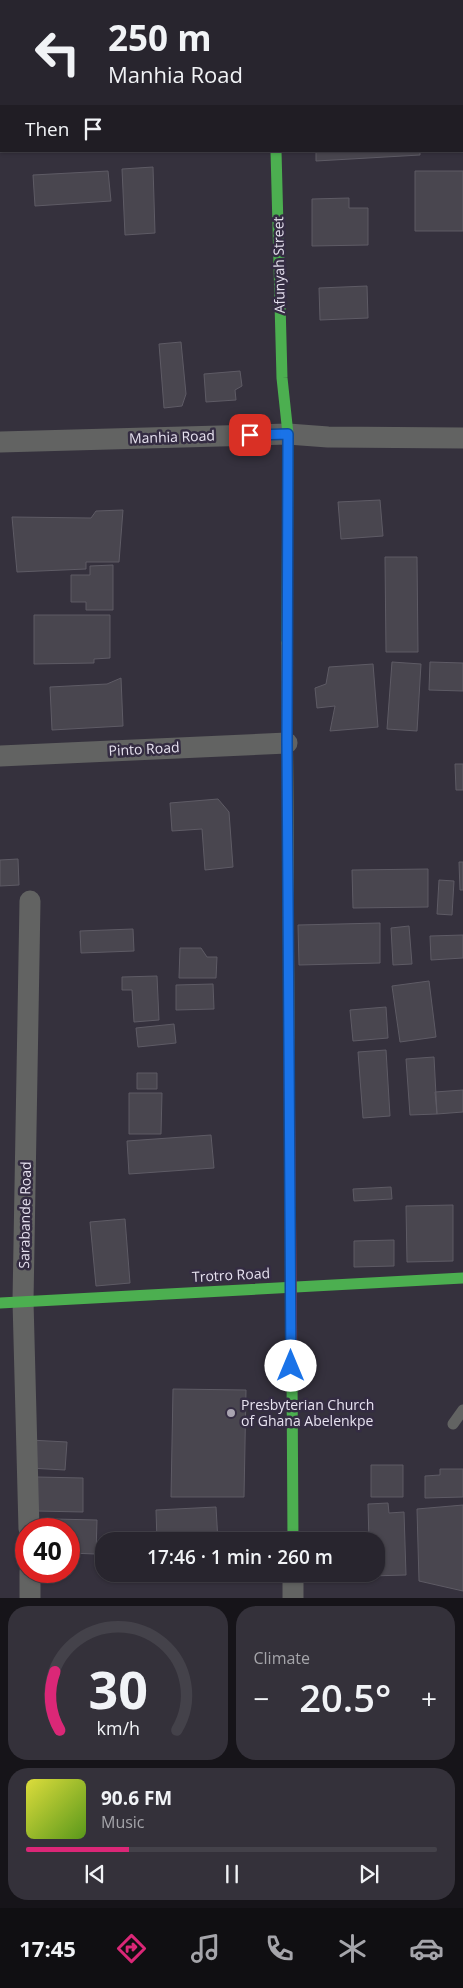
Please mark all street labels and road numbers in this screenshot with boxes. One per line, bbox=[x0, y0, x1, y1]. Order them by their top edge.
street label: Afunyah Street bbox=[268, 216, 289, 314]
street label: Manhia Road bbox=[129, 426, 215, 447]
street label: Pinto Road bbox=[108, 737, 180, 760]
street label: Sarabande Road bbox=[14, 1161, 35, 1269]
street label: Trotro Road bbox=[192, 1263, 270, 1286]

